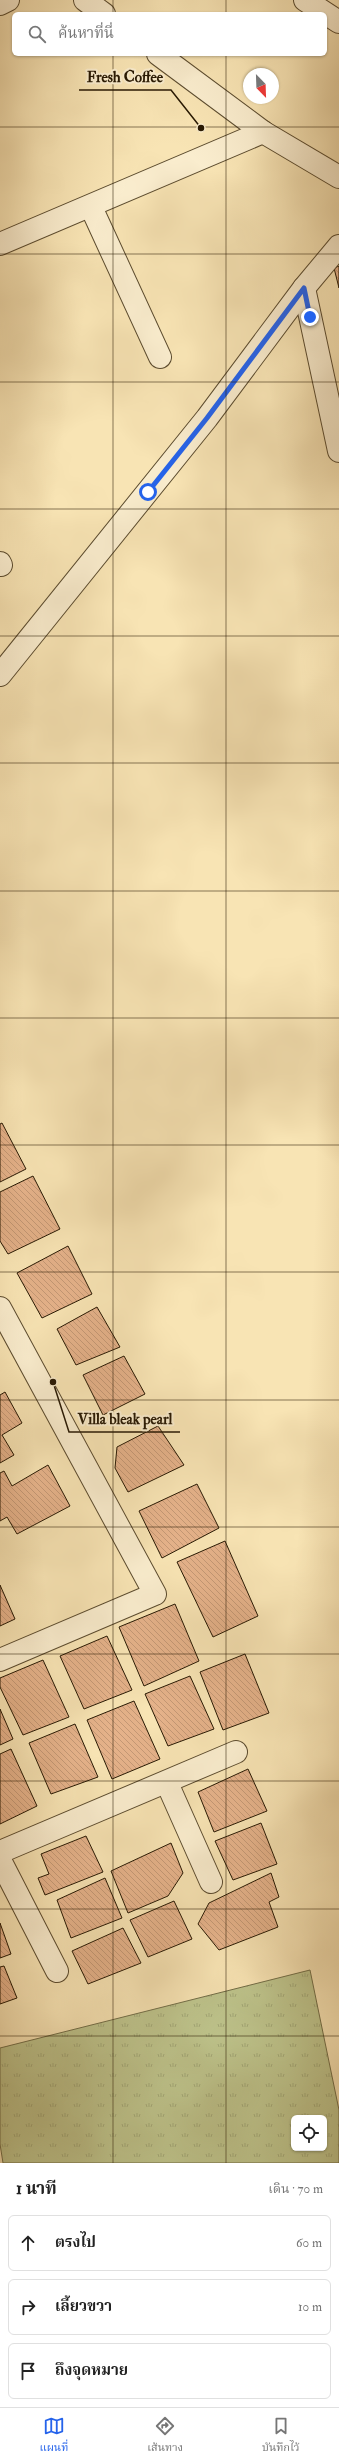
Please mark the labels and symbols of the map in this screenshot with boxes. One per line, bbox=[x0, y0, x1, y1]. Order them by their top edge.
callout: Fresh Coffee bbox=[79, 63, 171, 90]
text: Fresh Coffee bbox=[87, 68, 164, 87]
north arrow bbox=[243, 68, 279, 104]
route end bbox=[301, 308, 319, 326]
route start bbox=[139, 483, 157, 501]
callout: Villa bleak pearl bbox=[69, 1405, 180, 1432]
text: Villa bleak pearl bbox=[77, 1410, 173, 1430]

